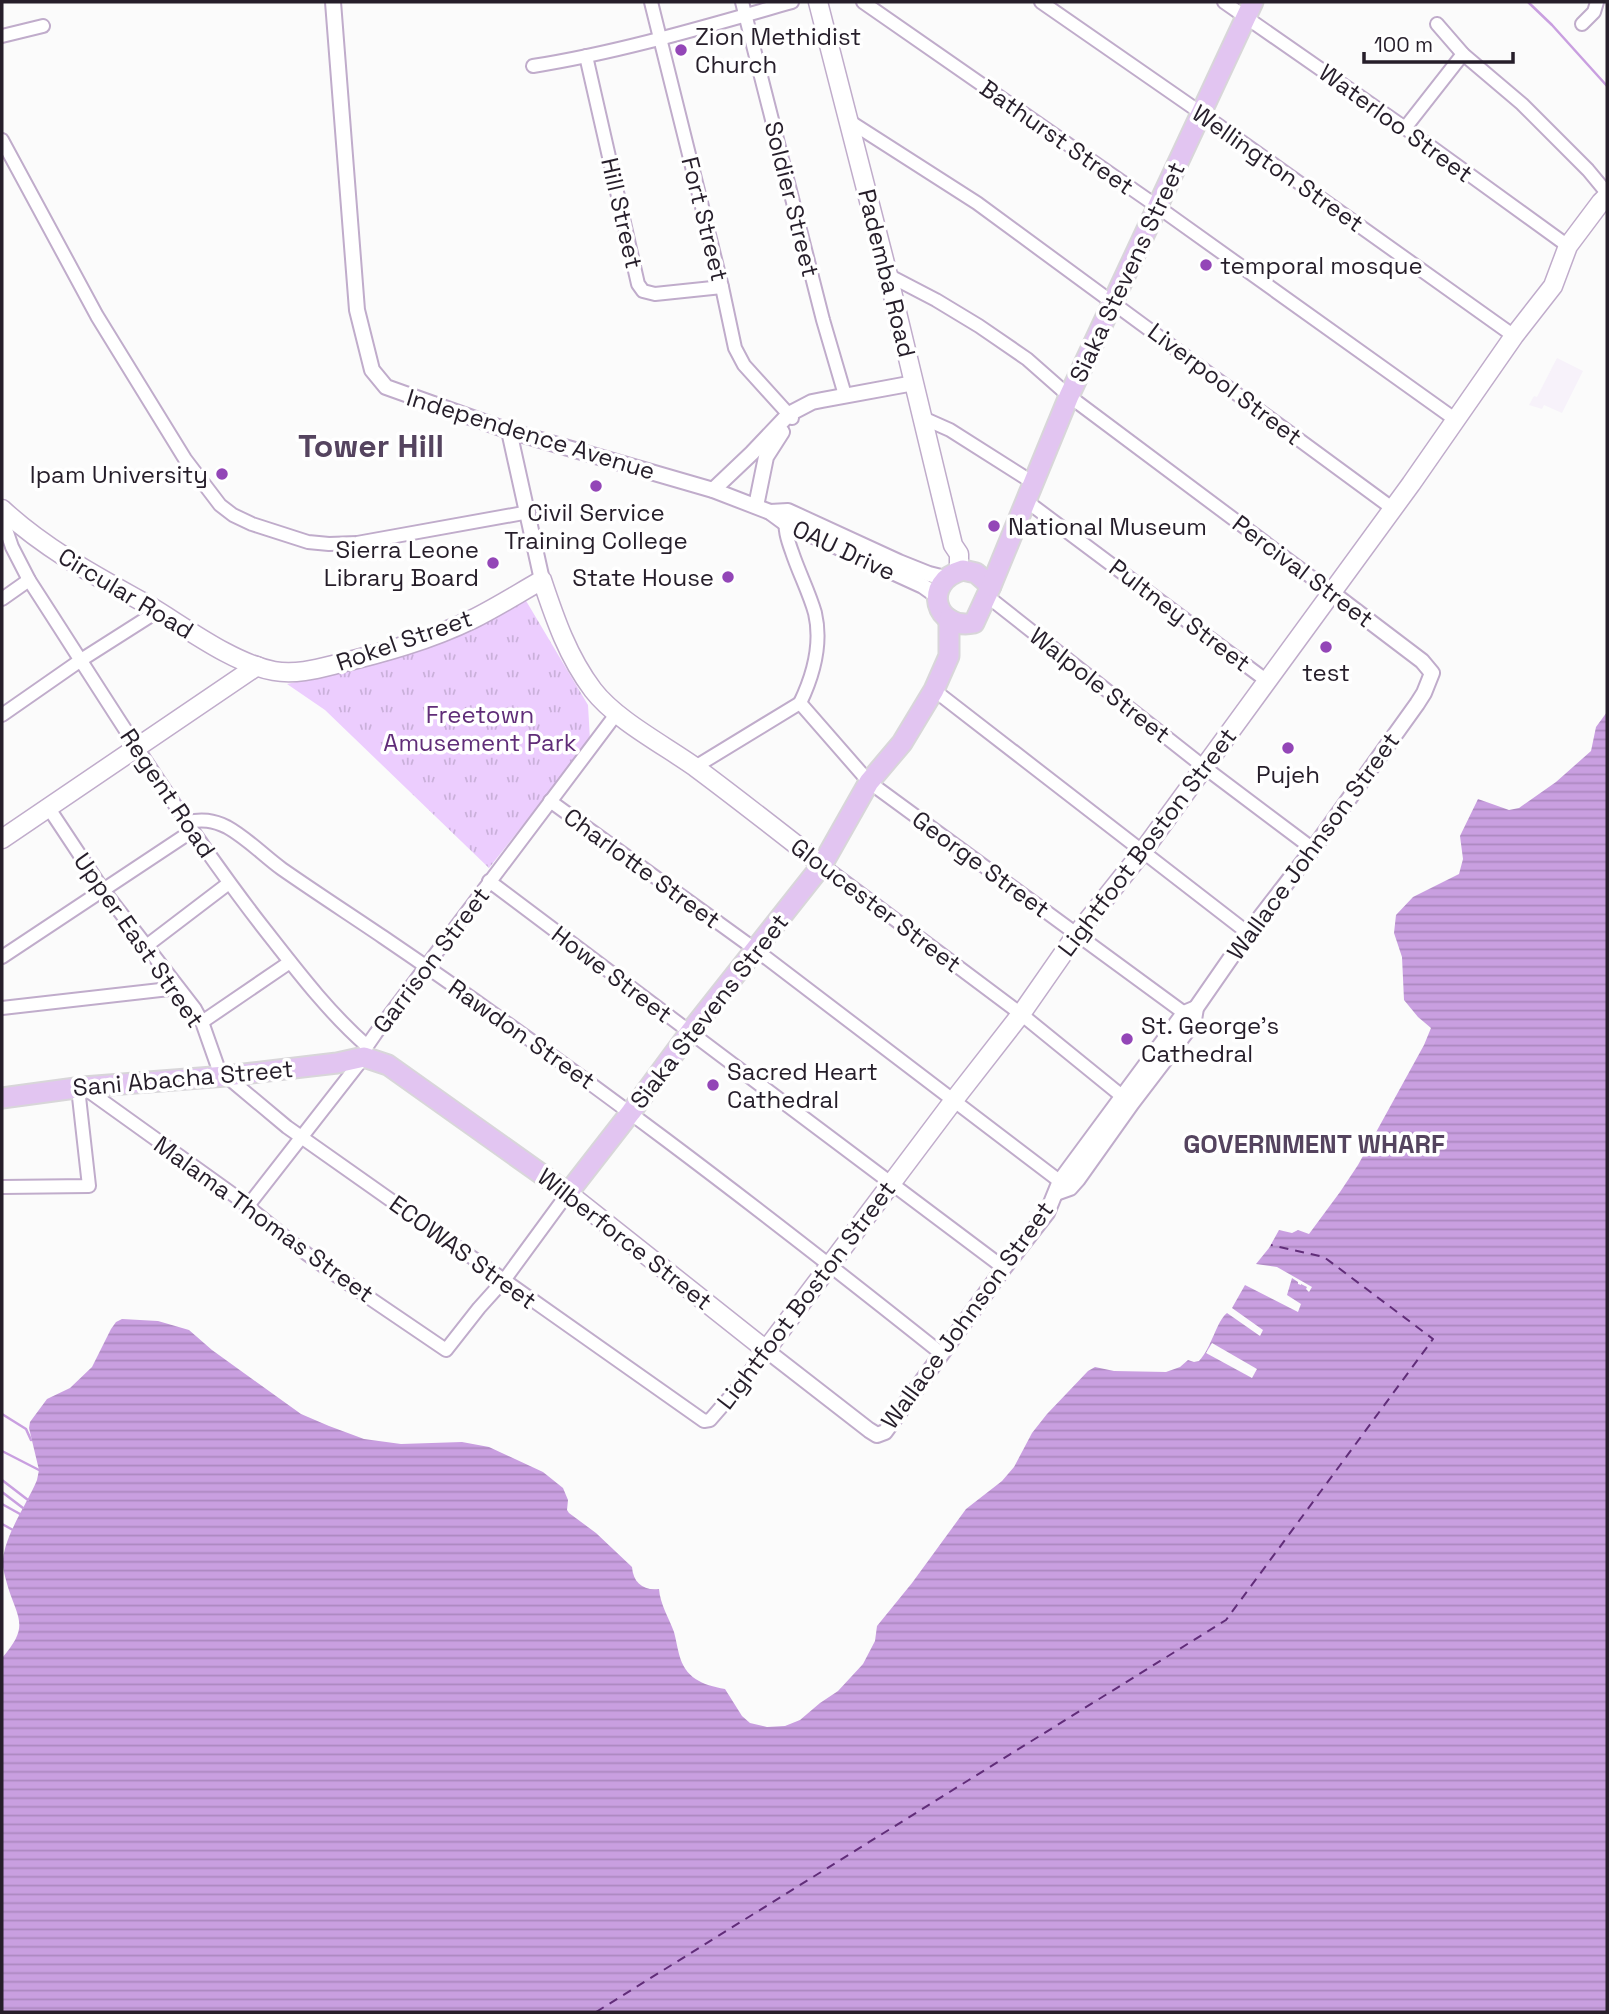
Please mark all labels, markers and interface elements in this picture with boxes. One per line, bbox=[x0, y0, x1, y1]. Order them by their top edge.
place label: Zion Methidist Church bbox=[695, 21, 861, 80]
scale bar bbox=[1364, 21, 1513, 65]
text: 100 m bbox=[1374, 31, 1433, 58]
marker: Zion Methidist Church bbox=[673, 42, 689, 58]
street label: Waterloo Street bbox=[1313, 57, 1479, 189]
street label: Bathurst Street bbox=[974, 72, 1140, 202]
street label: Wellington Street bbox=[1186, 97, 1370, 239]
street label: Soldier Street bbox=[758, 118, 826, 280]
street label: Fort Street bbox=[675, 154, 735, 284]
street label: Hill Street bbox=[594, 155, 650, 271]
street label: Siaka Stevens Street bbox=[1062, 157, 1192, 387]
street label: Pademba Road bbox=[851, 186, 923, 360]
place label: temporal mosque bbox=[1220, 250, 1423, 281]
marker: temporal mosque bbox=[1198, 257, 1214, 273]
street label: Liverpool Street bbox=[1142, 316, 1308, 452]
street label: Independence Avenue bbox=[403, 381, 659, 487]
district label: Tower Hill bbox=[298, 426, 444, 466]
place label: Ipam University bbox=[30, 459, 208, 490]
marker: Ipam University bbox=[214, 466, 230, 482]
marker: Civil Service Training College bbox=[588, 478, 604, 494]
place label: Civil Service Training College bbox=[504, 497, 688, 556]
street label: Percival Street bbox=[1226, 508, 1380, 634]
place label: National Museum bbox=[1008, 511, 1207, 542]
street label: OAU Drive bbox=[787, 513, 901, 587]
marker: National Museum bbox=[986, 518, 1002, 534]
place label: Sierra Leone Library Board bbox=[324, 534, 479, 593]
street label: Circular Road bbox=[53, 540, 199, 646]
street label: Pultney Street bbox=[1103, 552, 1257, 678]
marker: Sierra Leone Library Board bbox=[485, 555, 501, 571]
place label: State House bbox=[572, 562, 714, 593]
marker: State House bbox=[720, 569, 736, 585]
street label: Rokel Street bbox=[332, 602, 476, 678]
street label: Walpole Street bbox=[1023, 620, 1177, 750]
marker: test bbox=[1318, 639, 1334, 655]
place label: test bbox=[1302, 657, 1350, 688]
park label: Freetown Amusement Park bbox=[383, 699, 577, 758]
street label: Regent Road bbox=[113, 722, 223, 864]
street label: Lightfoot Boston Street bbox=[1051, 722, 1243, 962]
street label: Wallace Johnson Street bbox=[1220, 726, 1406, 966]
marker: Pujeh bbox=[1280, 740, 1296, 756]
place label: Pujeh bbox=[1256, 759, 1320, 790]
street label: Charlotte Street bbox=[558, 801, 726, 935]
street label: George Street bbox=[906, 804, 1056, 924]
street label: Gloucester Street bbox=[785, 831, 967, 979]
street label: Upper East Street bbox=[67, 847, 211, 1033]
street label: Garrison Street bbox=[366, 881, 496, 1039]
street label: Siaka Stevens Street bbox=[623, 907, 795, 1115]
street label: Howe Street bbox=[546, 919, 678, 1029]
street label: Rawdon Street bbox=[443, 972, 601, 1096]
place label: St. George's Cathedral bbox=[1141, 1010, 1279, 1069]
marker: St. George's Cathedral bbox=[1119, 1031, 1135, 1047]
street label: Sani Abacha Street bbox=[71, 1053, 295, 1103]
place label: Sacred Heart Cathedral bbox=[727, 1056, 878, 1115]
marker: Sacred Heart Cathedral bbox=[705, 1077, 721, 1093]
district label: GOVERNMENT WHARF bbox=[1183, 1127, 1445, 1161]
street label: Malama Thomas Street bbox=[148, 1129, 380, 1309]
street label: Wilberforce Street bbox=[532, 1161, 718, 1317]
street label: Lightfoot Boston Street bbox=[710, 1175, 902, 1415]
street label: ECOWAS Street bbox=[383, 1188, 543, 1316]
street label: Wallace Johnson Street bbox=[874, 1195, 1060, 1435]

